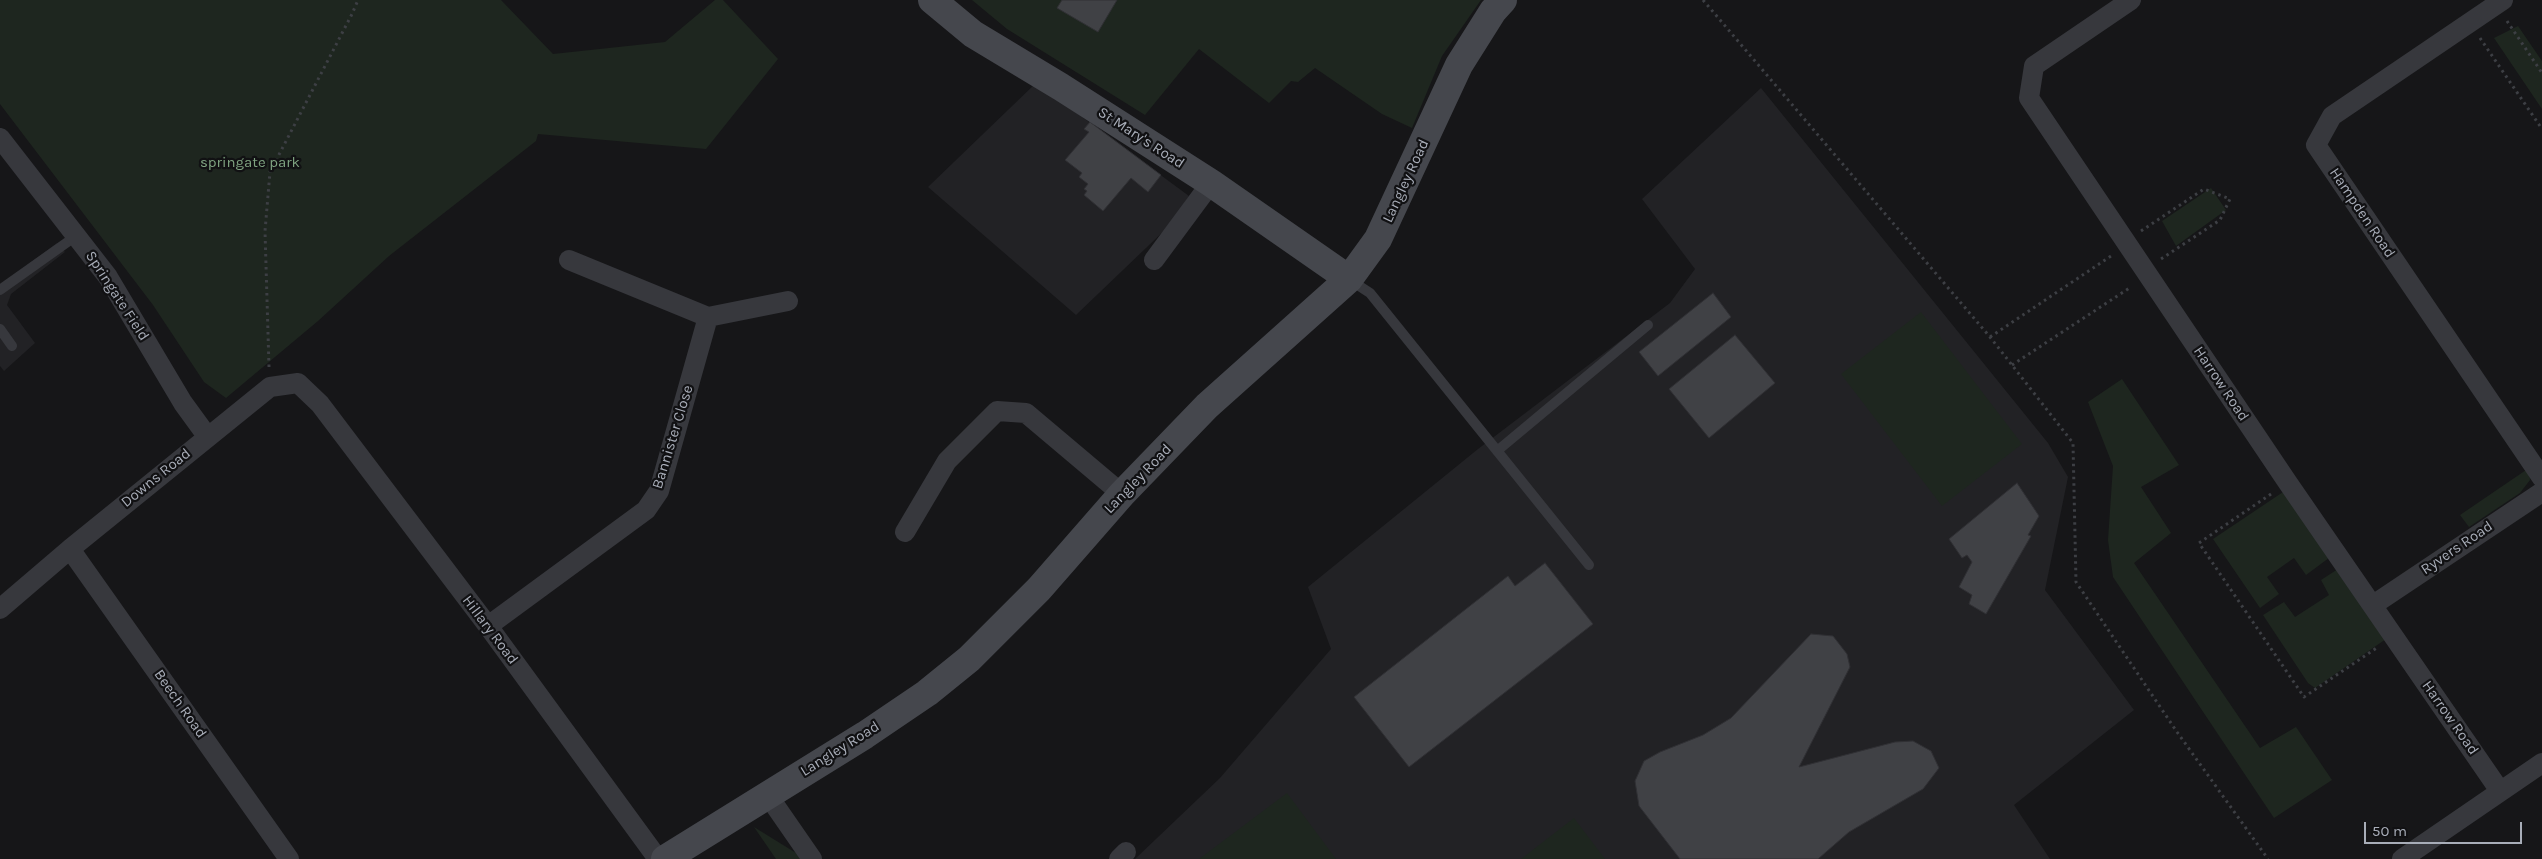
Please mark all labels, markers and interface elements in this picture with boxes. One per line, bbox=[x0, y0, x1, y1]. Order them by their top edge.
street label: St Mary's Road bbox=[1094, 103, 1188, 173]
street label: Langley Road bbox=[1379, 137, 1433, 225]
park label: springate park bbox=[200, 154, 300, 172]
street label: Hampden Road bbox=[2325, 165, 2399, 261]
street label: Springate Field bbox=[81, 248, 153, 344]
street label: Harrow Road bbox=[2189, 343, 2253, 425]
street label: Bannister Close bbox=[649, 383, 697, 491]
street label: Langley Road bbox=[1100, 440, 1176, 518]
street label: Downs Road bbox=[118, 445, 194, 511]
street label: Ryvers Road bbox=[2418, 517, 2496, 579]
street label: Hillary Road bbox=[458, 592, 522, 668]
street label: Beech Road bbox=[150, 666, 210, 742]
street label: Harrow Road bbox=[2418, 677, 2482, 759]
street label: Langley Road bbox=[797, 718, 883, 780]
scale bar bbox=[2367, 812, 2524, 844]
text: 50 m bbox=[2372, 822, 2407, 840]

